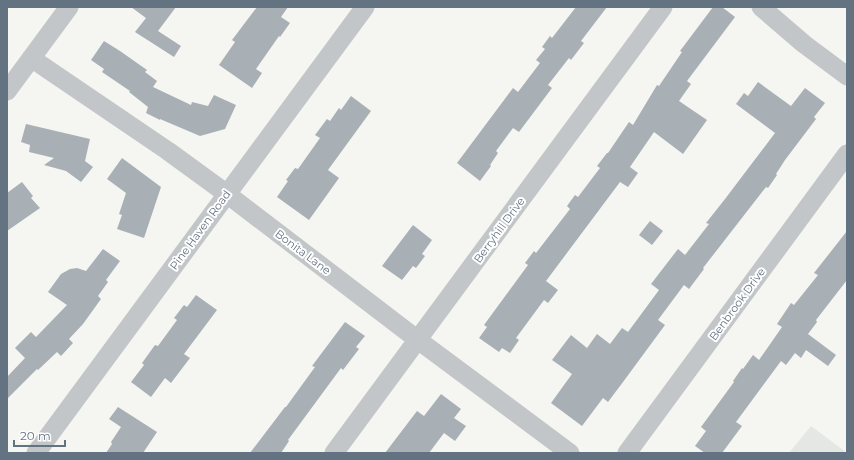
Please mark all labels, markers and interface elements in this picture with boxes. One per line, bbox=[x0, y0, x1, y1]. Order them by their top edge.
street label: Pine Haven Road bbox=[167, 188, 233, 272]
street label: Berryhill Drive bbox=[471, 194, 528, 265]
street label: Bonita Lane bbox=[272, 226, 334, 278]
street label: Benbrook Drive bbox=[706, 265, 768, 343]
scale bar bbox=[14, 422, 65, 448]
text: 20 m bbox=[20, 428, 51, 443]

